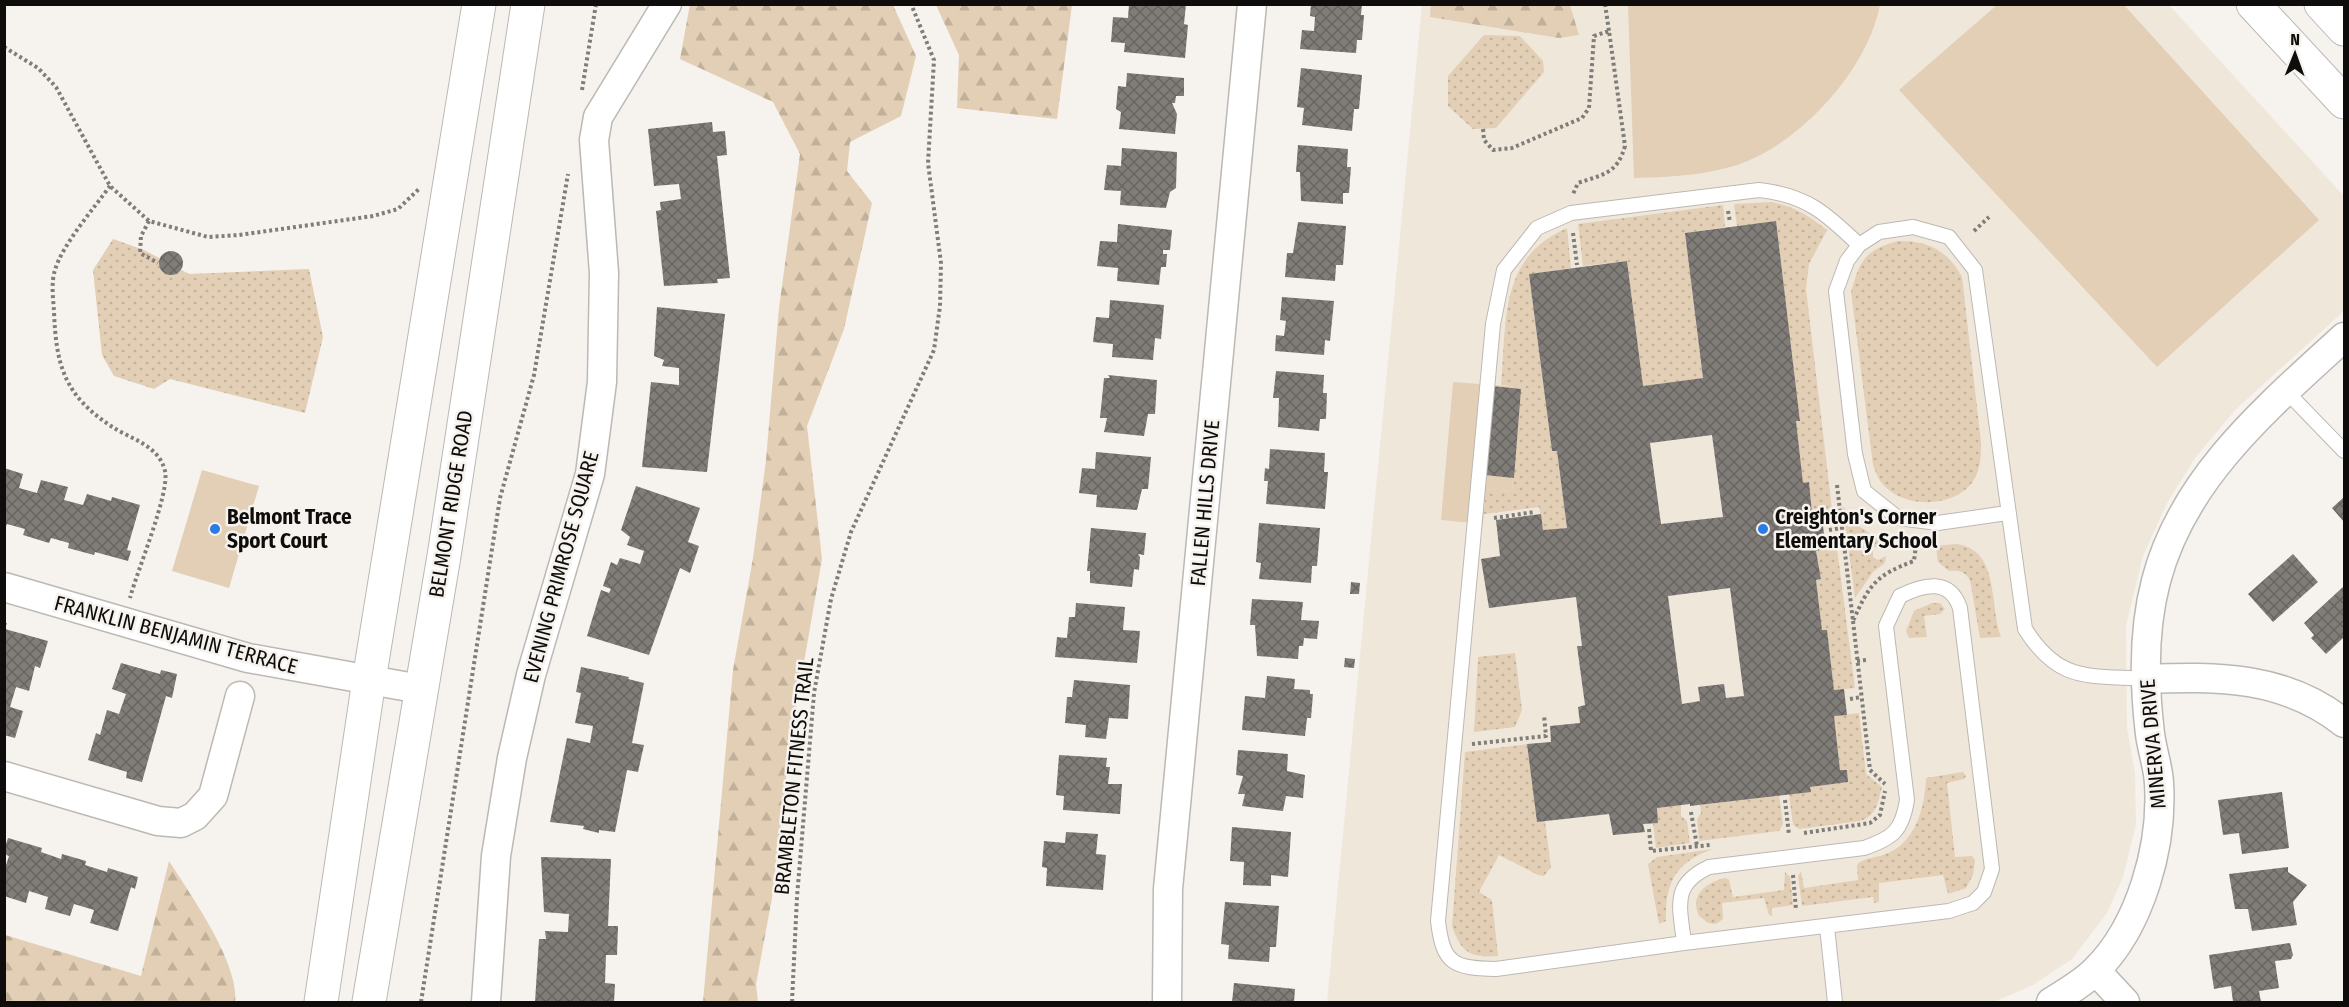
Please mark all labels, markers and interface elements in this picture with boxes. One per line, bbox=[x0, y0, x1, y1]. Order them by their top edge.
north arrow bbox=[2265, 24, 2325, 84]
text: N bbox=[2290, 30, 2300, 49]
street label: BELMONT RIDGE ROAD bbox=[423, 409, 479, 599]
street label: FALLEN HILLS DRIVE bbox=[1185, 419, 1225, 587]
street label: EVENING PRIMROSE SQUARE bbox=[518, 448, 605, 686]
place label: Belmont Trace Sport Court bbox=[227, 504, 352, 554]
place label: Creighton's Corner Elementary School bbox=[1775, 504, 1938, 554]
marker: Belmont Trace Sport Court bbox=[208, 522, 222, 536]
marker: Creighton's Corner Elementary School bbox=[1756, 522, 1770, 536]
street label: FRANKLIN BENJAMIN TERRACE bbox=[51, 590, 301, 680]
street label: BRAMBLETON FITNESS TRAIL bbox=[769, 655, 819, 896]
street label: MINERVA DRIVE bbox=[2134, 678, 2172, 810]

